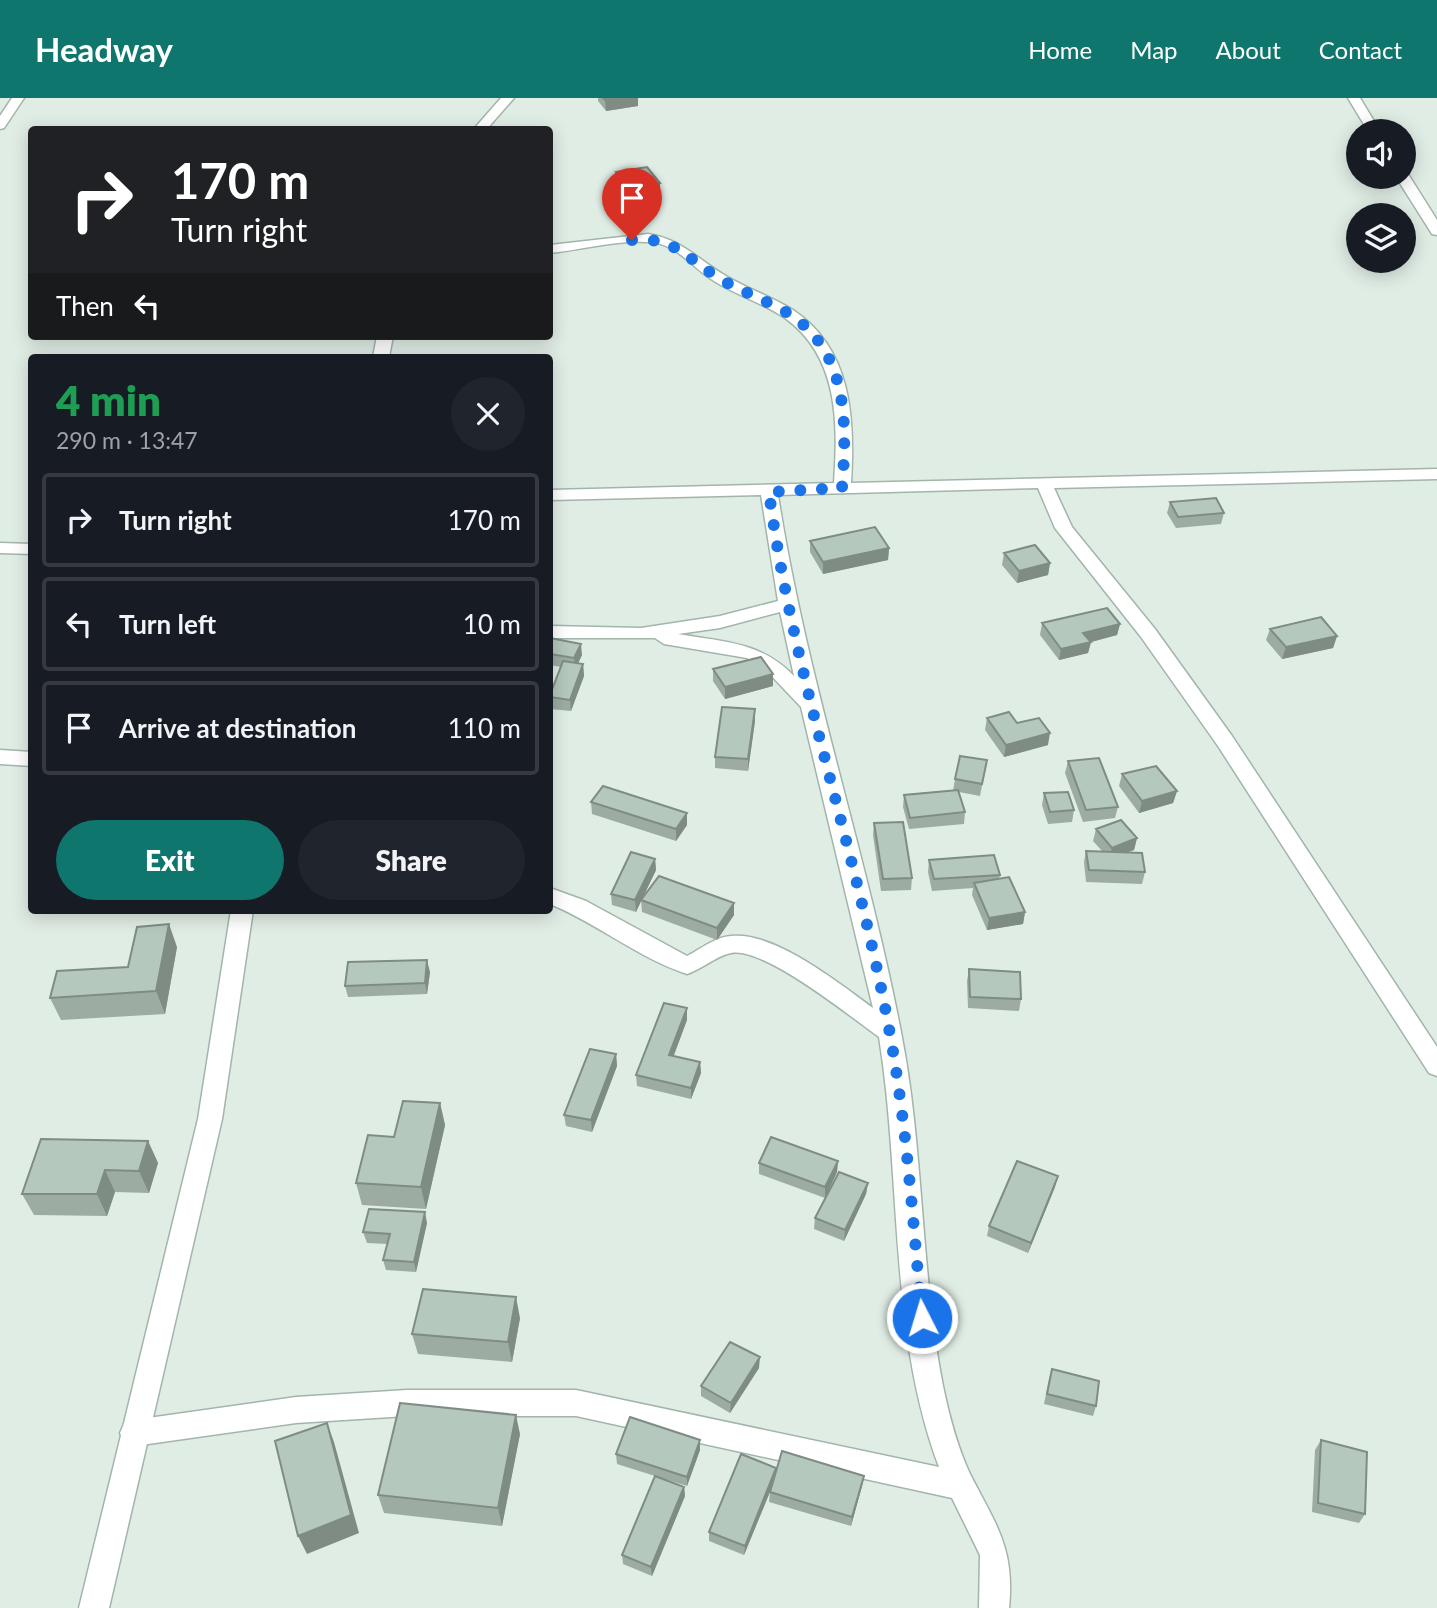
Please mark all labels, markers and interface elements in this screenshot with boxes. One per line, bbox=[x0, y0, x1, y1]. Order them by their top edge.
text: Headway bbox=[35, 29, 173, 69]
text: Home bbox=[1028, 35, 1092, 64]
text: Map bbox=[1130, 35, 1178, 64]
text: About bbox=[1216, 35, 1281, 64]
text: Contact bbox=[1319, 35, 1402, 64]
map controls bbox=[1346, 119, 1416, 273]
button: sound bbox=[1346, 119, 1416, 189]
text: 170 m bbox=[171, 151, 309, 209]
icon: right bbox=[56, 154, 147, 245]
pin bbox=[602, 168, 662, 240]
icon: arrive bbox=[613, 179, 651, 217]
button: layers bbox=[1346, 203, 1416, 273]
text: Turn right bbox=[171, 210, 307, 249]
icon: left bbox=[128, 287, 166, 325]
text: Then bbox=[56, 290, 114, 322]
text: 4 min bbox=[56, 375, 161, 425]
button: close bbox=[451, 377, 525, 451]
text: 290 m · 13:47 bbox=[56, 426, 198, 454]
icon: right bbox=[60, 501, 98, 539]
text: Turn right bbox=[119, 504, 232, 536]
text: 170 m bbox=[448, 504, 521, 536]
icon: left bbox=[60, 605, 98, 643]
text: Turn left bbox=[119, 608, 216, 640]
text: 10 m bbox=[463, 608, 521, 640]
icon: arrive bbox=[60, 709, 98, 747]
text: Arrive at destination bbox=[119, 712, 356, 744]
text: 110 m bbox=[448, 712, 521, 744]
button: Exit bbox=[56, 820, 284, 900]
button: Share bbox=[298, 820, 525, 900]
position arrow bbox=[885, 1281, 959, 1355]

